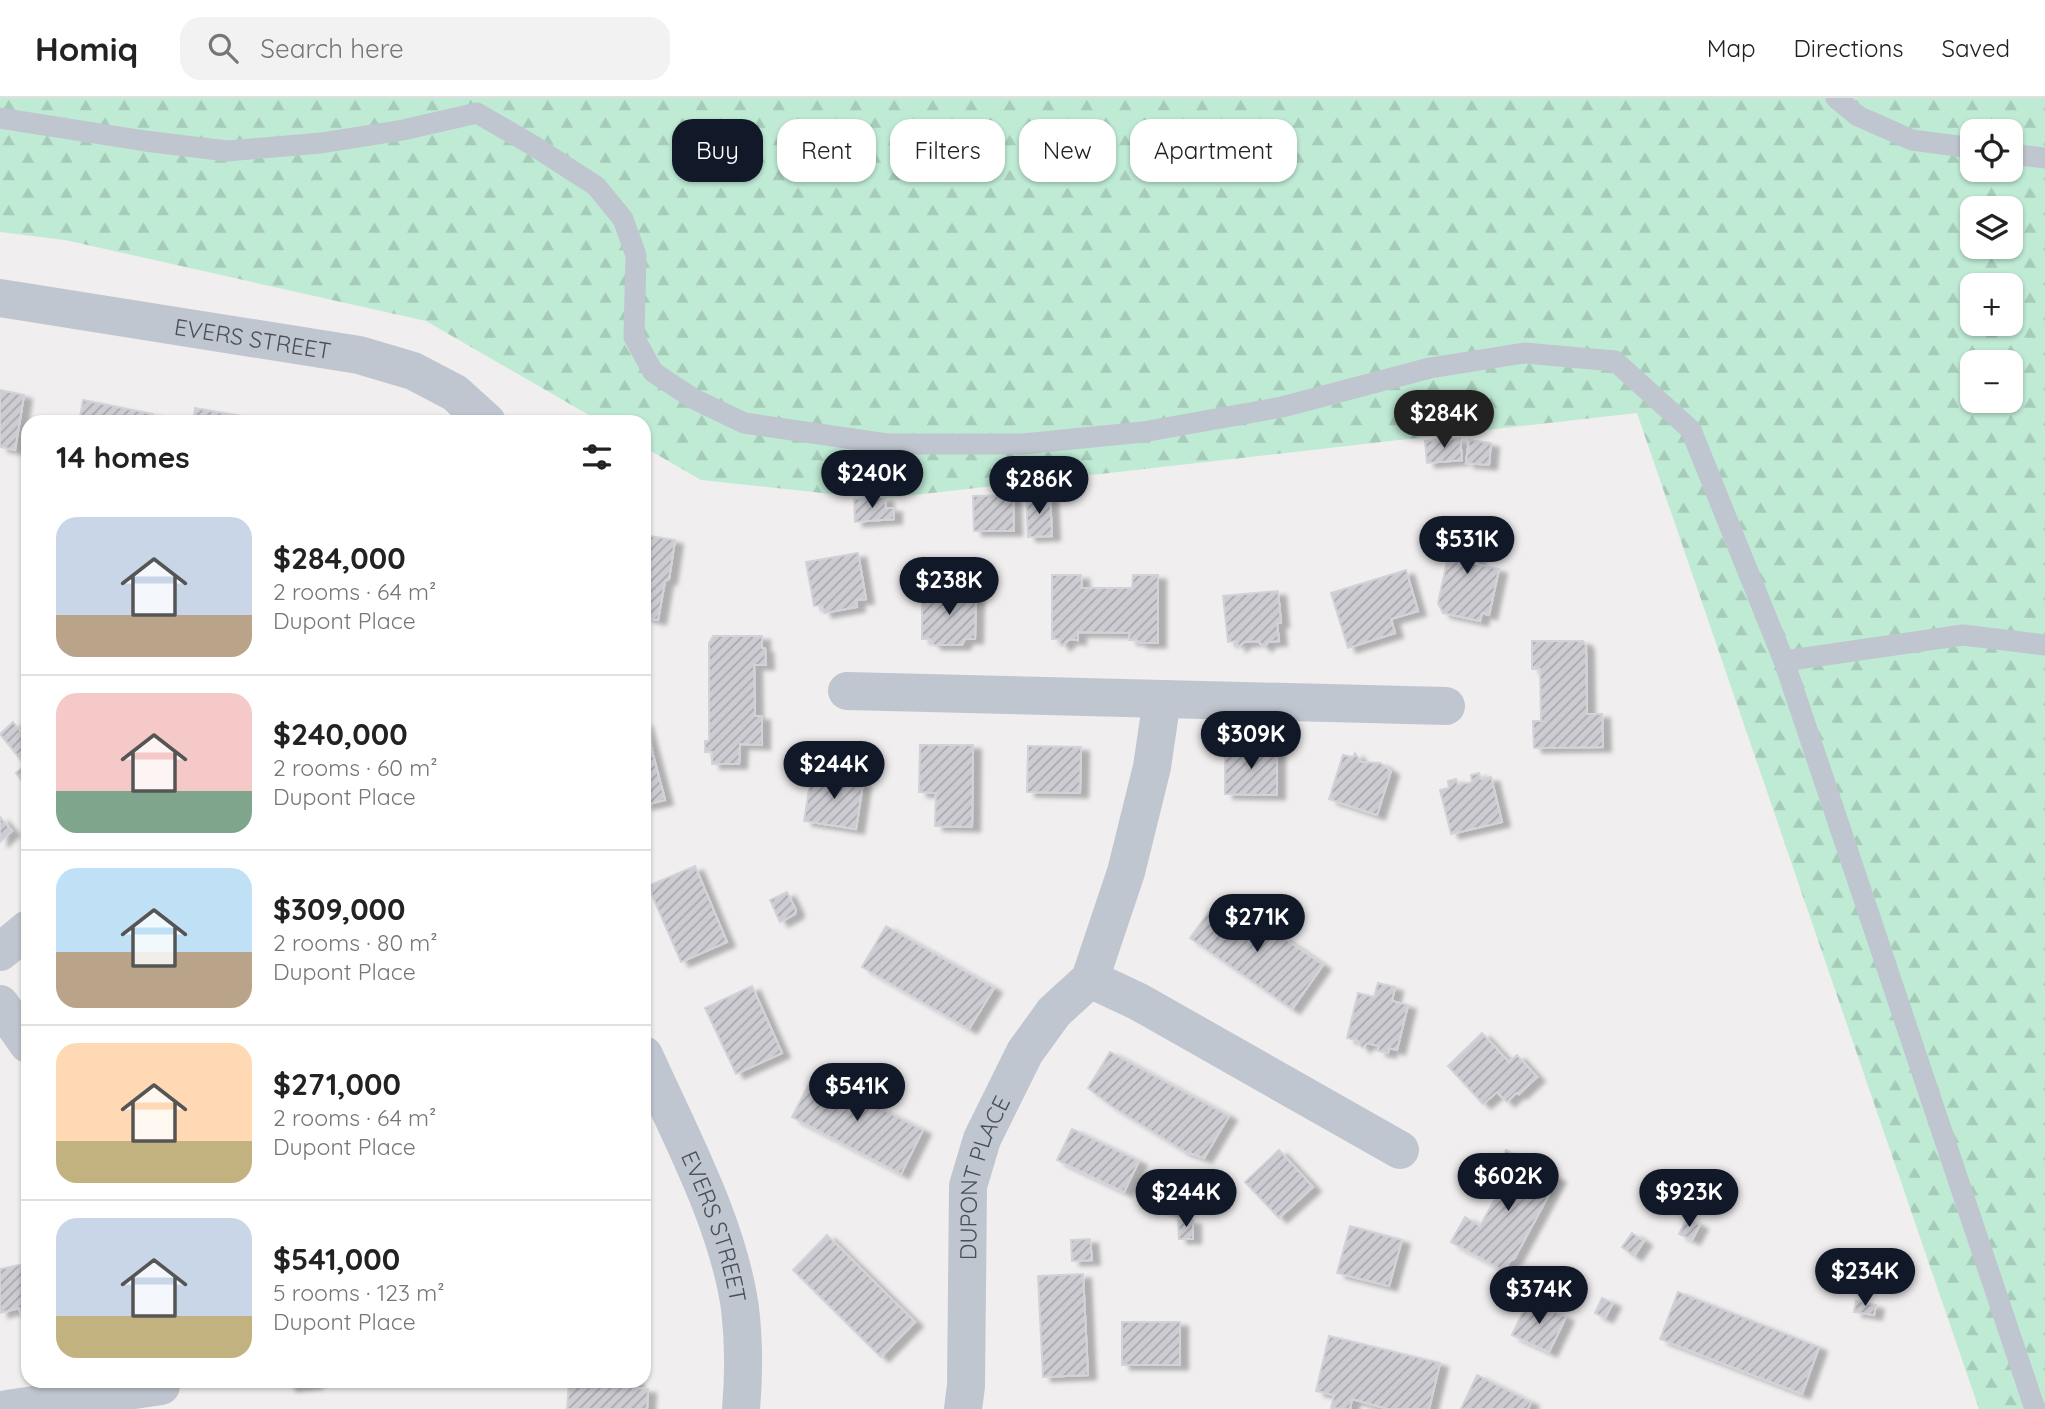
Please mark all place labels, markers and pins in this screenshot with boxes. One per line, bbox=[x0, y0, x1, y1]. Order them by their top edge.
pin: $284K bbox=[1395, 390, 1493, 450]
pin: $240K bbox=[823, 450, 921, 510]
pin: $286K bbox=[990, 456, 1088, 516]
pin: $531K bbox=[1418, 517, 1516, 576]
pin: $238K bbox=[900, 558, 998, 617]
pin: $309K bbox=[1202, 712, 1300, 771]
pin: $244K bbox=[785, 742, 883, 801]
pin: $271K bbox=[1208, 894, 1306, 954]
pin: $541K bbox=[808, 1063, 906, 1123]
pin: $602K bbox=[1459, 1154, 1557, 1213]
pin: $244K bbox=[1137, 1170, 1235, 1229]
pin: $923K bbox=[1640, 1170, 1738, 1229]
pin: $234K bbox=[1816, 1248, 1914, 1308]
pin: $374K bbox=[1490, 1266, 1588, 1326]

